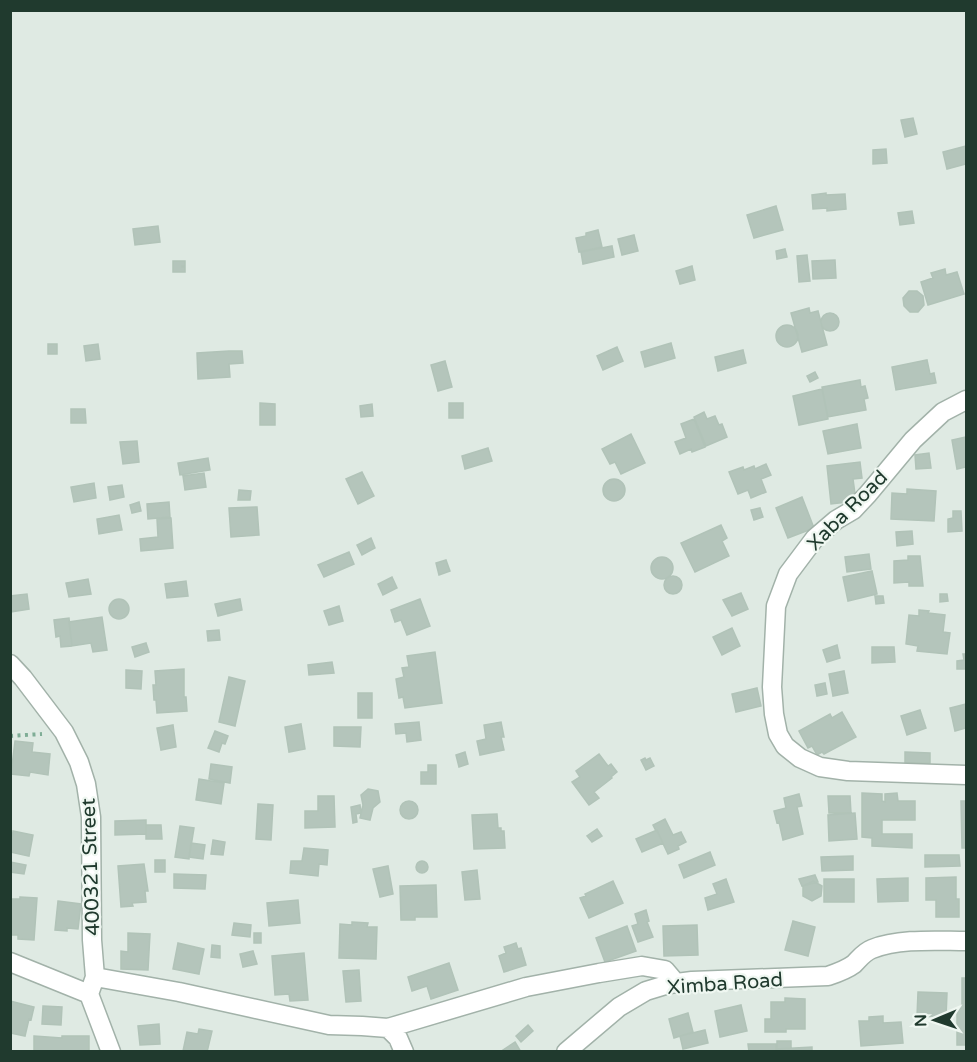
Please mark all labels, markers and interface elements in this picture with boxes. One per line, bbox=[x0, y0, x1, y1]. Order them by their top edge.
street label: Xaba Road bbox=[803, 466, 893, 556]
street label: 400321 Street bbox=[77, 797, 105, 936]
street label: Ximba Road bbox=[666, 968, 784, 1000]
north arrow bbox=[905, 990, 965, 1050]
text: N bbox=[911, 1014, 931, 1027]

